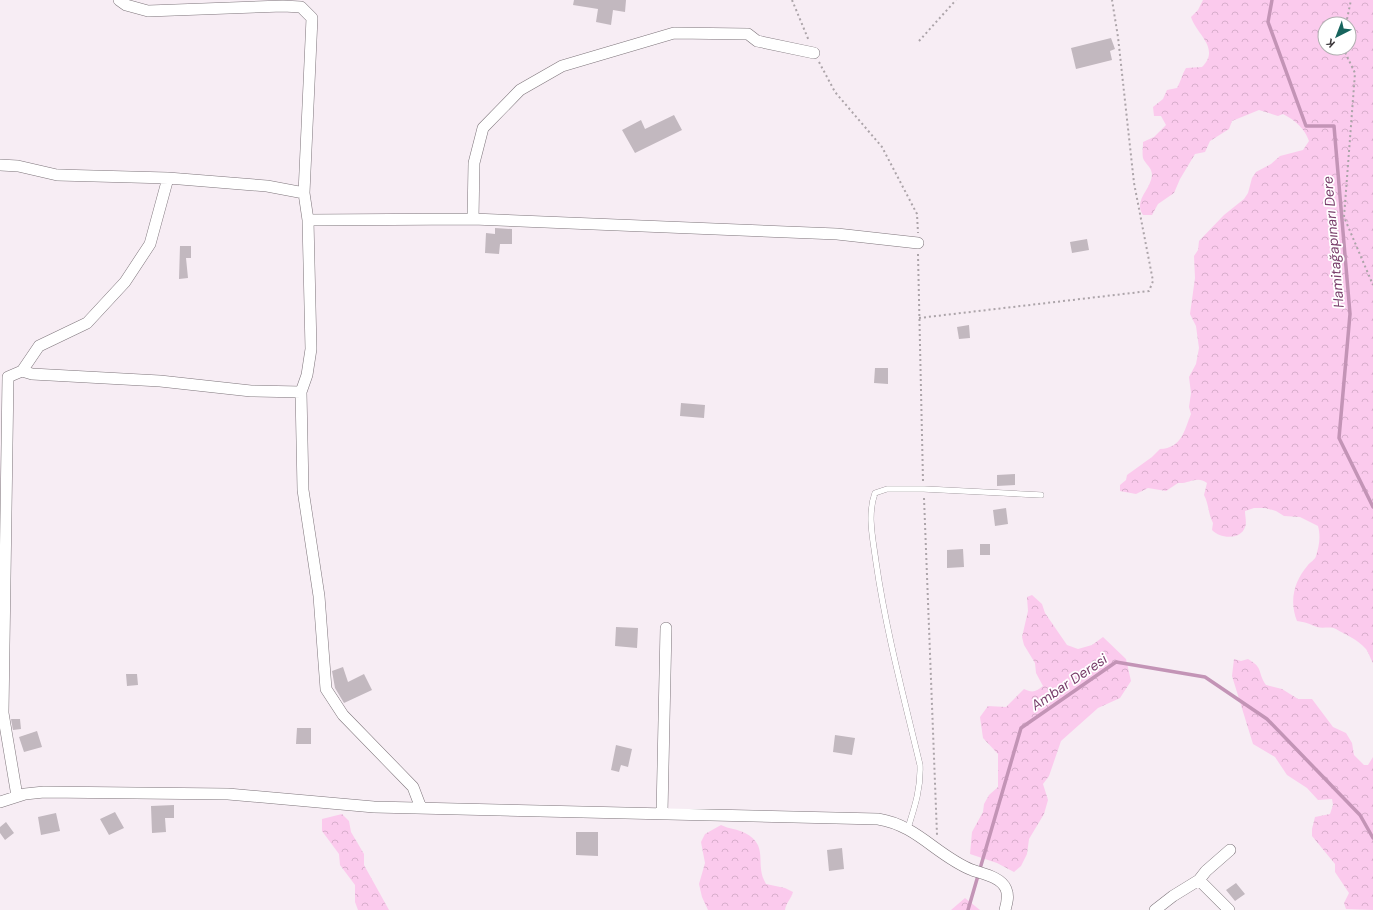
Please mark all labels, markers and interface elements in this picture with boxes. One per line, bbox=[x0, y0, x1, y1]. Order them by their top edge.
north arrow bbox=[1317, 16, 1357, 56]
text: K bbox=[1323, 36, 1338, 51]
water label: Hamitağapınarı Dere bbox=[1318, 175, 1348, 309]
water label: Ambar Deresi bbox=[1027, 649, 1111, 715]

